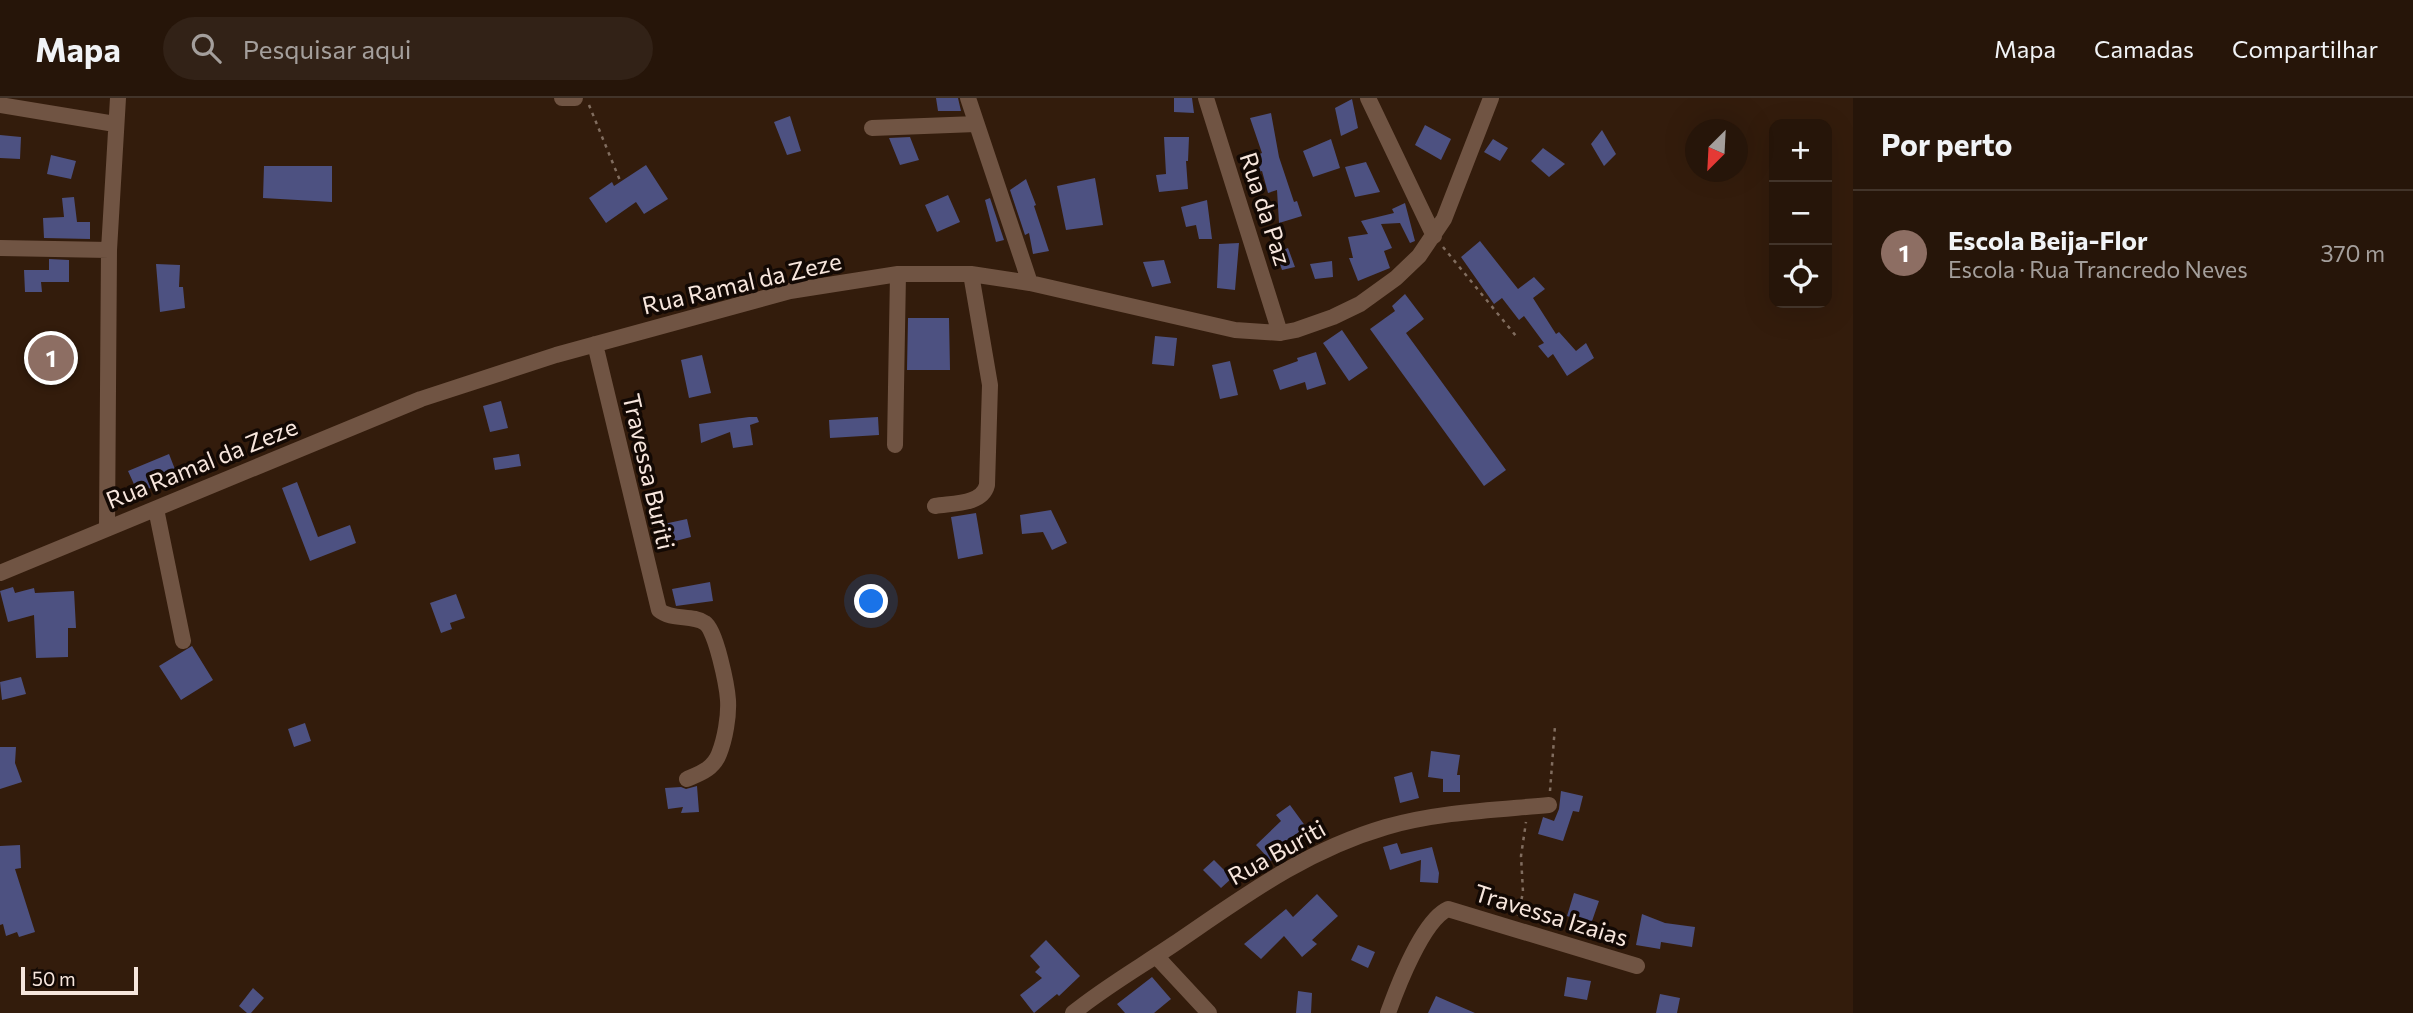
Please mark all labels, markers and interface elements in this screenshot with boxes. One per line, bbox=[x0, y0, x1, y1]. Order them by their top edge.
search box bbox=[163, 17, 653, 80]
text: Mapa bbox=[35, 28, 121, 69]
icon: search bbox=[187, 29, 225, 67]
text: Pesquisar aqui bbox=[243, 33, 411, 64]
text: Mapa bbox=[1994, 34, 2056, 63]
text: Camadas bbox=[2094, 34, 2194, 63]
text: Compartilhar bbox=[2232, 34, 2378, 63]
north arrow bbox=[1685, 119, 1748, 182]
map controls bbox=[1769, 119, 1832, 308]
button: + bbox=[1769, 119, 1832, 182]
text: Por perto bbox=[1881, 125, 2013, 162]
street label: Rua da Paz bbox=[1235, 148, 1298, 269]
button: − bbox=[1769, 182, 1832, 245]
text: Escola Beija-Flor bbox=[1948, 224, 2148, 255]
text: 1 bbox=[1899, 239, 1909, 267]
text: 370 m bbox=[2320, 239, 2385, 267]
button: locate bbox=[1769, 245, 1832, 308]
street label: Rua Ramal da Zeze bbox=[639, 246, 844, 320]
text: Escola · Rua Trancredo Neves bbox=[1948, 255, 2248, 283]
pin: 1 bbox=[28, 332, 74, 384]
street label: Travessa Buriti bbox=[617, 391, 681, 552]
street label: Rua Ramal da Zeze bbox=[102, 411, 301, 514]
your location bbox=[854, 584, 888, 618]
street label: Rua Buriti bbox=[1222, 813, 1330, 890]
street label: Travessa Izaias bbox=[1471, 877, 1632, 952]
scale bar bbox=[21, 964, 138, 996]
text: 50 m bbox=[32, 967, 76, 990]

